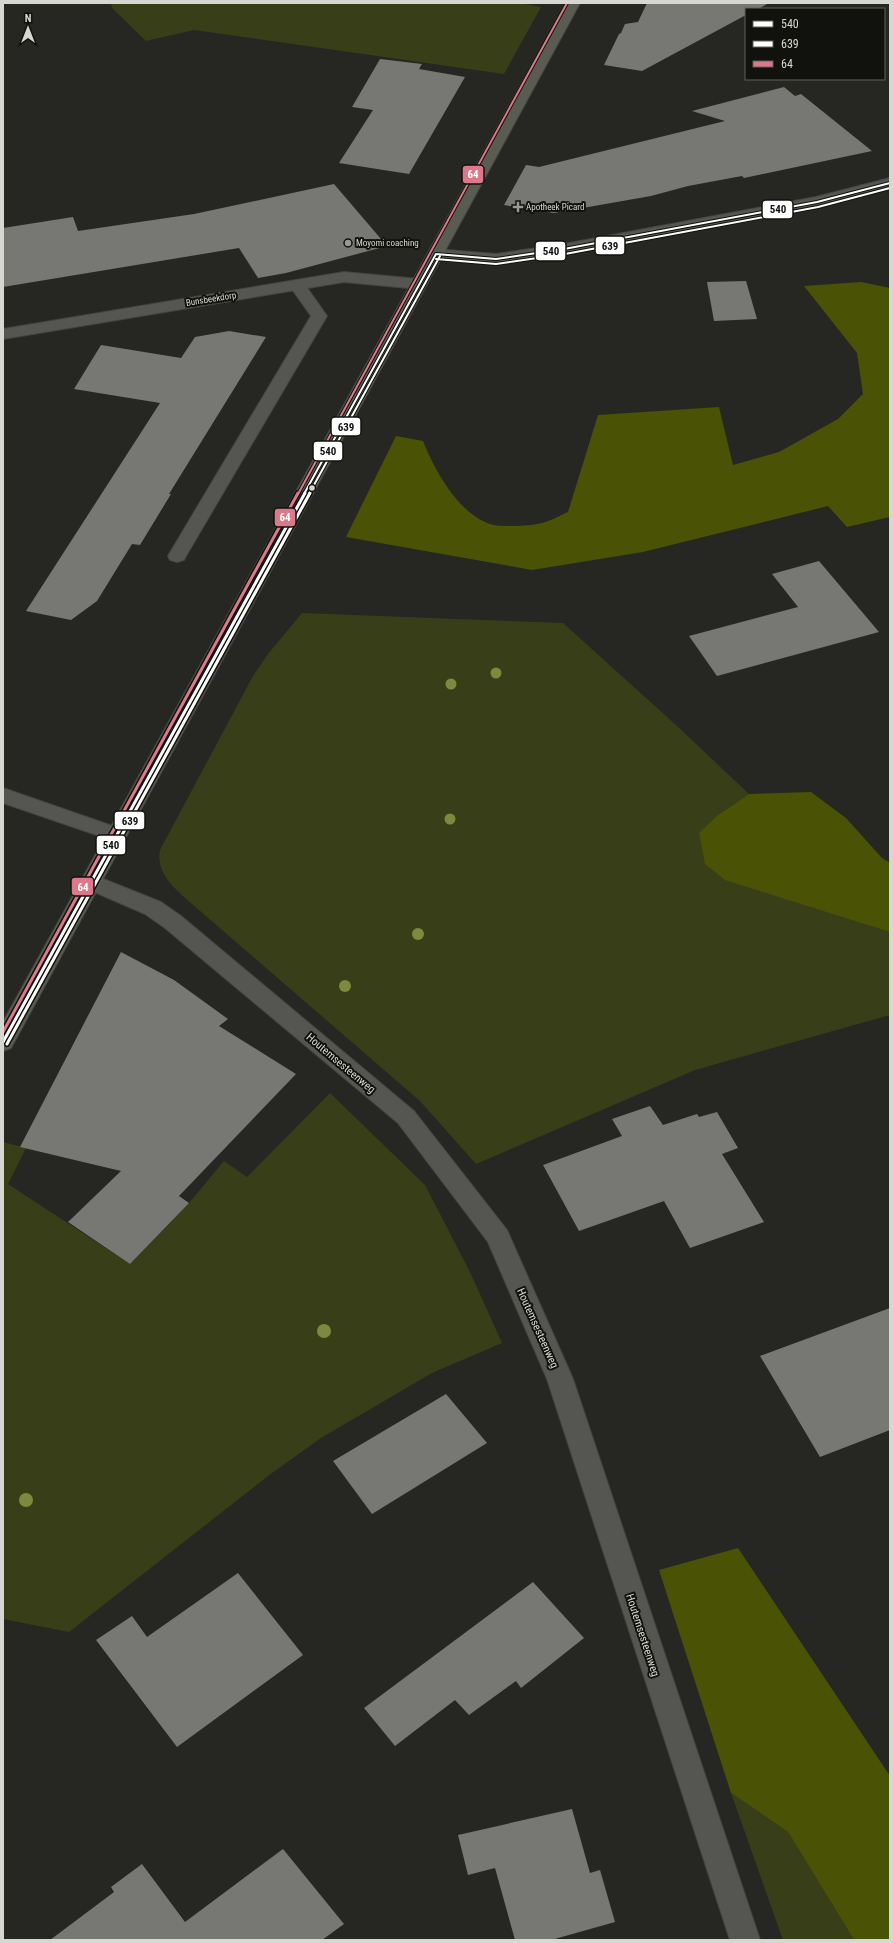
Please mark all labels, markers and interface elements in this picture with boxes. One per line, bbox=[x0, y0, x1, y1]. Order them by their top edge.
north arrow bbox=[8, 8, 48, 48]
legend bbox=[745, 8, 885, 80]
text: N bbox=[25, 12, 32, 25]
text: 540 bbox=[781, 17, 799, 31]
text: 639 bbox=[781, 37, 799, 51]
text: 64 bbox=[781, 57, 793, 71]
line badge: 64 bbox=[462, 165, 484, 184]
text: 64 bbox=[467, 168, 479, 181]
line badge: 540 bbox=[762, 200, 793, 219]
marker: Apotheek Picard bbox=[513, 202, 523, 212]
place label: Apotheek Picard bbox=[526, 202, 584, 212]
text: 540 bbox=[770, 203, 787, 216]
line badge: 639 bbox=[595, 236, 625, 255]
marker: Moyomi coaching bbox=[343, 238, 353, 248]
place label: Moyomi coaching bbox=[356, 238, 419, 248]
text: 639 bbox=[602, 240, 618, 253]
line badge: 540 bbox=[535, 241, 566, 261]
text: 540 bbox=[543, 245, 560, 258]
street label: Bunsbeekdorp bbox=[185, 290, 237, 308]
line badge: 639 bbox=[331, 417, 361, 436]
text: 639 bbox=[338, 421, 354, 434]
line badge: 540 bbox=[313, 441, 343, 461]
text: 540 bbox=[320, 445, 337, 458]
unlabelled marker bbox=[307, 483, 317, 493]
line badge: 64 bbox=[274, 508, 296, 527]
text: 64 bbox=[279, 511, 291, 524]
line badge: 639 bbox=[114, 811, 145, 830]
text: 639 bbox=[122, 815, 138, 828]
line badge: 540 bbox=[96, 835, 126, 855]
text: 540 bbox=[103, 839, 120, 852]
line badge: 64 bbox=[71, 877, 94, 896]
text: 64 bbox=[77, 881, 89, 894]
street label: Houtemsesteenweg bbox=[303, 1031, 378, 1096]
street label: Houtemsesteenweg bbox=[514, 1286, 561, 1370]
street label: Houtemsesteenweg bbox=[623, 1592, 662, 1678]

